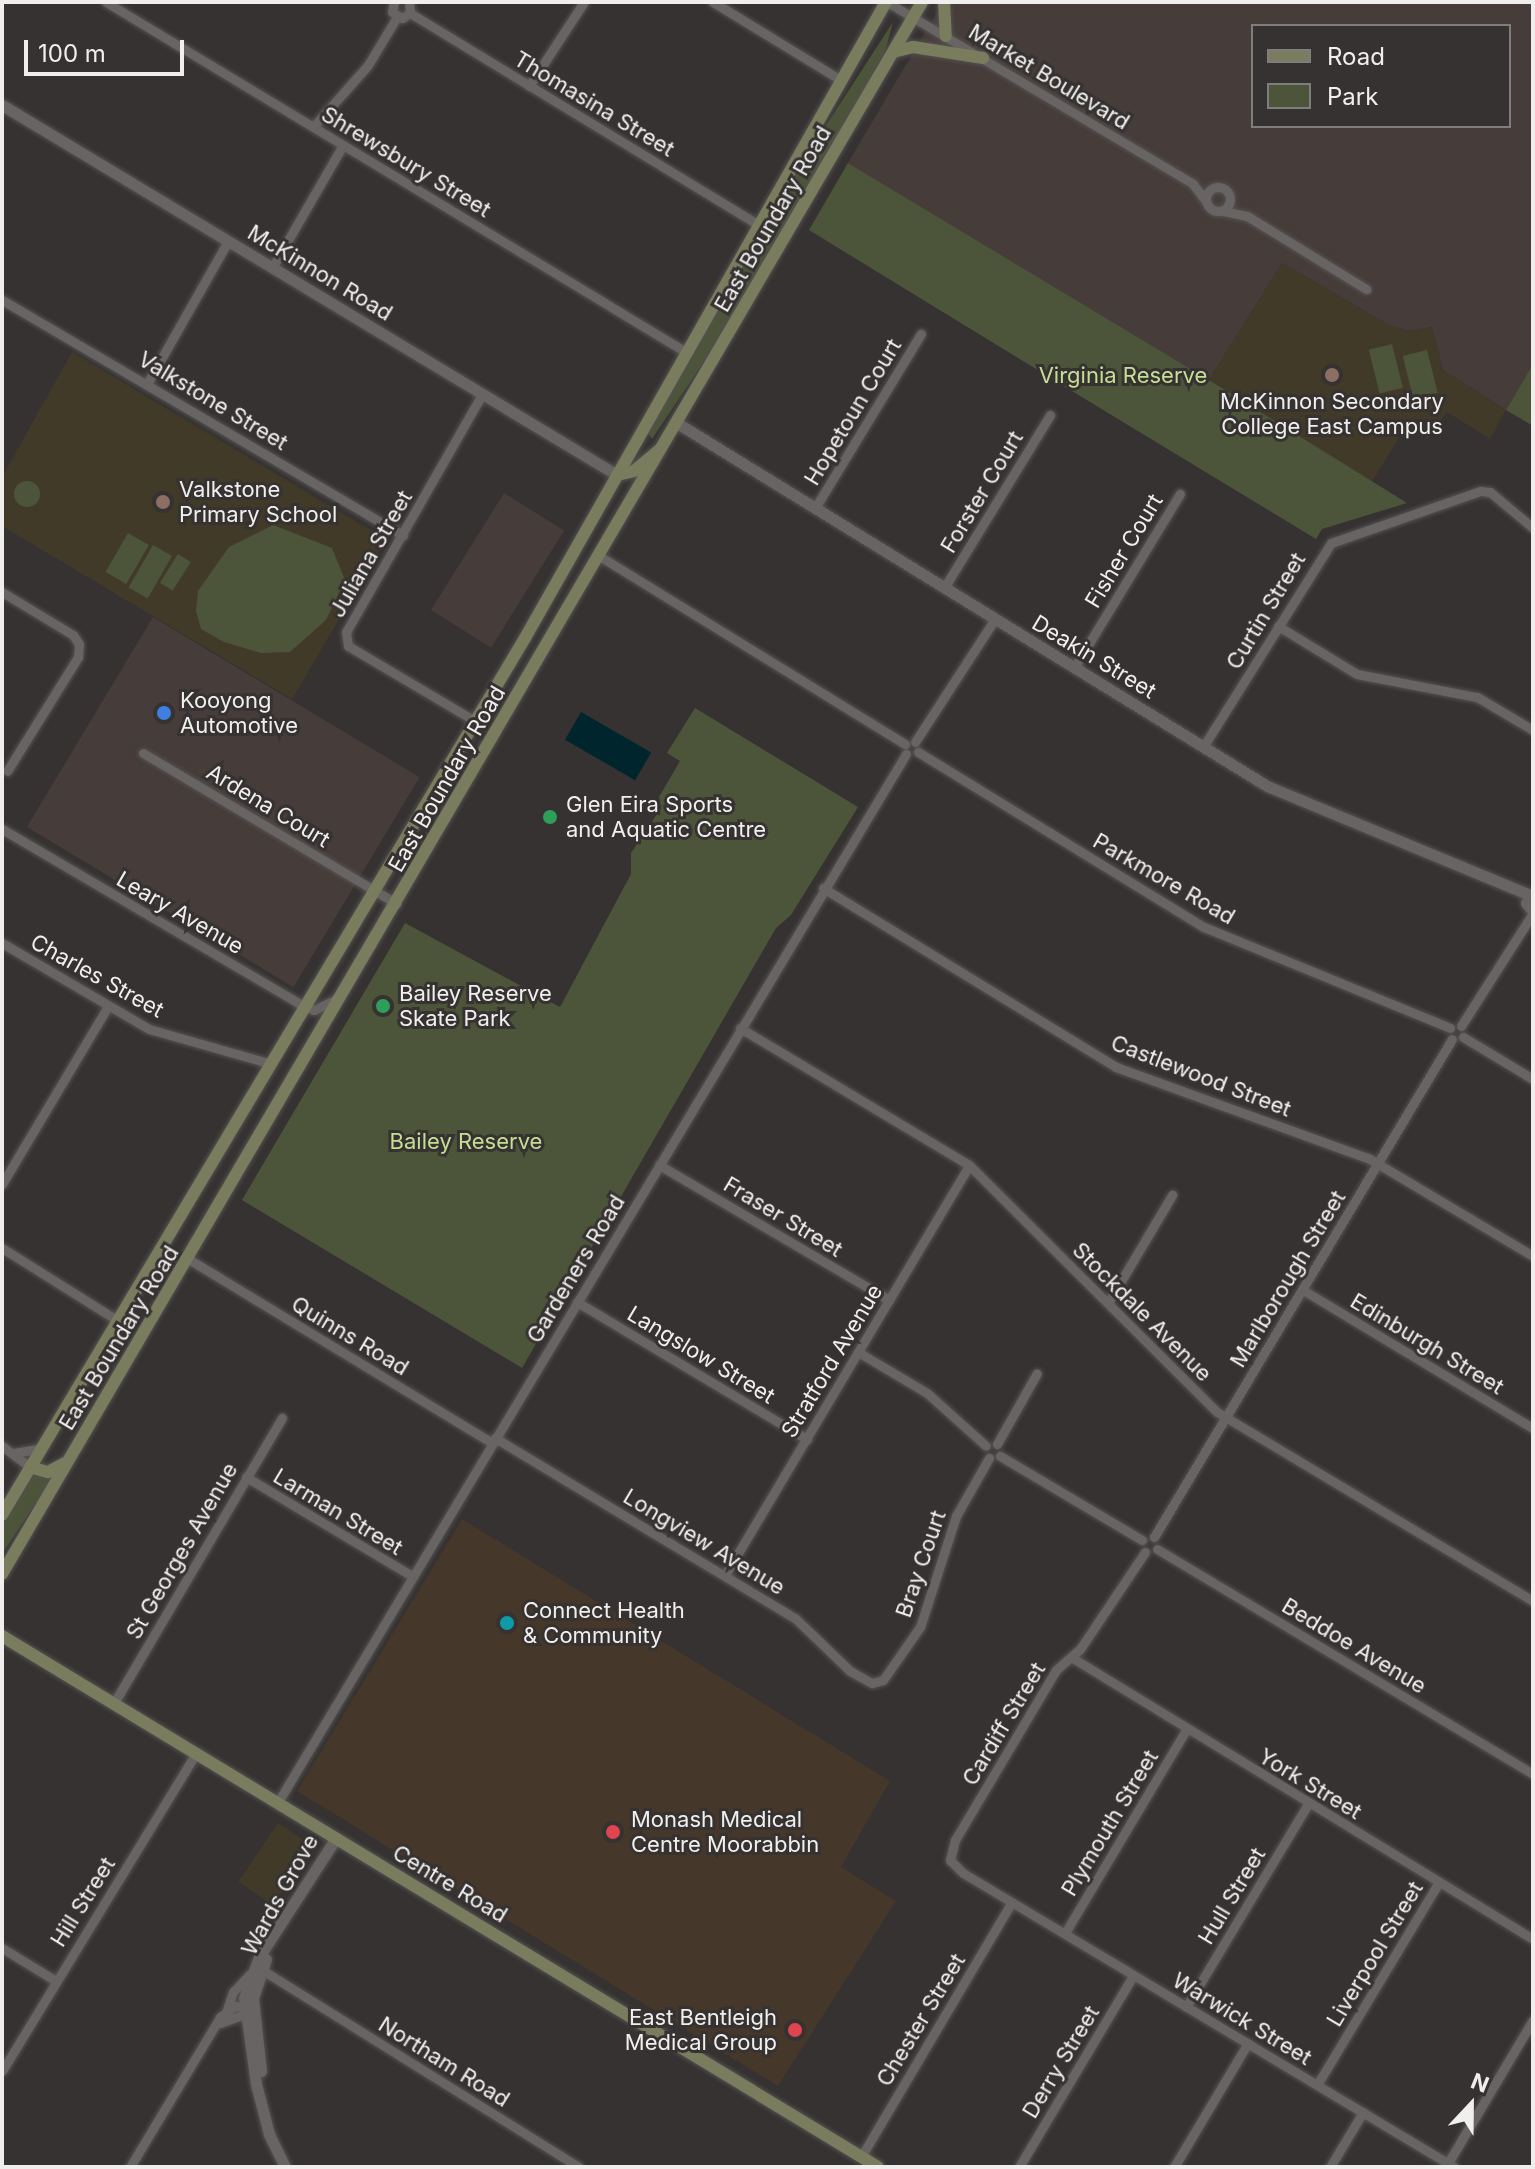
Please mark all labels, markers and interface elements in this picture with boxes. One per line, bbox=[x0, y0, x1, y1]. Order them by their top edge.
street label: Market Boulevard bbox=[964, 19, 1134, 135]
scale bar bbox=[28, 24, 188, 74]
legend bbox=[1251, 24, 1511, 128]
text: 100 m bbox=[38, 39, 106, 68]
text: Road bbox=[1327, 42, 1385, 71]
street label: Thomasina Street bbox=[509, 46, 679, 162]
text: Park bbox=[1327, 82, 1378, 111]
street label: Shrewsbury Street bbox=[317, 101, 495, 223]
street label: East Boundary Road bbox=[709, 121, 837, 317]
street label: McKinnon Road bbox=[243, 219, 397, 327]
street label: Hopetoun Court bbox=[799, 334, 907, 490]
street label: Valkstone Street bbox=[133, 346, 293, 456]
park label: Virginia Reserve bbox=[1039, 363, 1207, 389]
marker: McKinnon Secondary College East Campus bbox=[1323, 366, 1341, 384]
place label: McKinnon Secondary College East Campus bbox=[1220, 388, 1444, 440]
street label: Forster Court bbox=[935, 426, 1029, 558]
place label: Valkstone Primary School bbox=[179, 476, 337, 528]
street label: Juliana Street bbox=[324, 486, 418, 622]
street label: Fisher Court bbox=[1080, 489, 1168, 613]
marker: Valkstone Primary School bbox=[154, 493, 172, 511]
street label: Curtin Street bbox=[1221, 548, 1311, 674]
street label: Deakin Street bbox=[1027, 610, 1161, 704]
street label: East Boundary Road bbox=[383, 681, 511, 877]
place label: Kooyong Automotive bbox=[180, 687, 298, 738]
marker: Kooyong Automotive bbox=[155, 704, 173, 722]
street label: Ardena Court bbox=[202, 759, 334, 853]
place label: Glen Eira Sports and Aquatic Centre bbox=[566, 791, 766, 842]
marker: Glen Eira Sports and Aquatic Centre bbox=[541, 808, 559, 826]
street label: Parkmore Road bbox=[1088, 828, 1240, 930]
street label: Leary Avenue bbox=[112, 866, 248, 960]
street label: Charles Street bbox=[26, 929, 168, 1023]
place label: Bailey Reserve Skate Park bbox=[399, 980, 552, 1032]
marker: Bailey Reserve Skate Park bbox=[374, 997, 392, 1015]
street label: Castlewood Street bbox=[1107, 1030, 1295, 1122]
park label: Bailey Reserve bbox=[390, 1129, 542, 1155]
street label: Fraser Street bbox=[719, 1171, 847, 1263]
street label: Marlborough Street bbox=[1225, 1186, 1351, 1372]
street label: Gardeners Road bbox=[521, 1190, 631, 1348]
street label: Stockdale Avenue bbox=[1067, 1237, 1217, 1387]
street label: East Boundary Road bbox=[54, 1241, 184, 1435]
street label: Stratford Avenue bbox=[776, 1280, 888, 1442]
street label: Edinburgh Street bbox=[1346, 1288, 1508, 1400]
street label: Quinns Road bbox=[287, 1291, 413, 1381]
street label: Langslow Street bbox=[623, 1301, 779, 1409]
street label: St Georges Avenue bbox=[121, 1458, 243, 1644]
street label: Larman Street bbox=[268, 1463, 408, 1561]
street label: Longview Avenue bbox=[618, 1483, 790, 1601]
street label: Bray Court bbox=[890, 1507, 952, 1621]
street label: Beddoe Avenue bbox=[1277, 1593, 1431, 1699]
place label: Connect Health & Community bbox=[523, 1597, 685, 1648]
marker: Connect Health & Community bbox=[498, 1614, 516, 1632]
street label: Cardiff Street bbox=[957, 1658, 1051, 1790]
street label: York Street bbox=[1254, 1743, 1366, 1825]
street label: Plymouth Street bbox=[1056, 1745, 1164, 1901]
place label: Monash Medical Centre Moorabbin bbox=[631, 1806, 819, 1858]
marker: Monash Medical Centre Moorabbin bbox=[602, 1821, 624, 1843]
street label: Wards Grove bbox=[236, 1830, 324, 1960]
street label: Centre Road bbox=[388, 1839, 512, 1929]
street label: Hull Street bbox=[1193, 1843, 1271, 1949]
street label: Hill Street bbox=[45, 1852, 121, 1952]
street label: Liverpool Street bbox=[1321, 1877, 1429, 2031]
street label: Chester Street bbox=[871, 1949, 971, 2091]
street label: Warwick Street bbox=[1168, 1967, 1316, 2071]
street label: Derry Street bbox=[1017, 2001, 1105, 2123]
place label: East Bentleigh Medical Group bbox=[625, 2004, 777, 2056]
street label: Northam Road bbox=[374, 2011, 514, 2113]
marker: East Bentleigh Medical Group bbox=[784, 2019, 806, 2041]
north arrow bbox=[1431, 2065, 1511, 2145]
text: N bbox=[1467, 2068, 1493, 2098]

